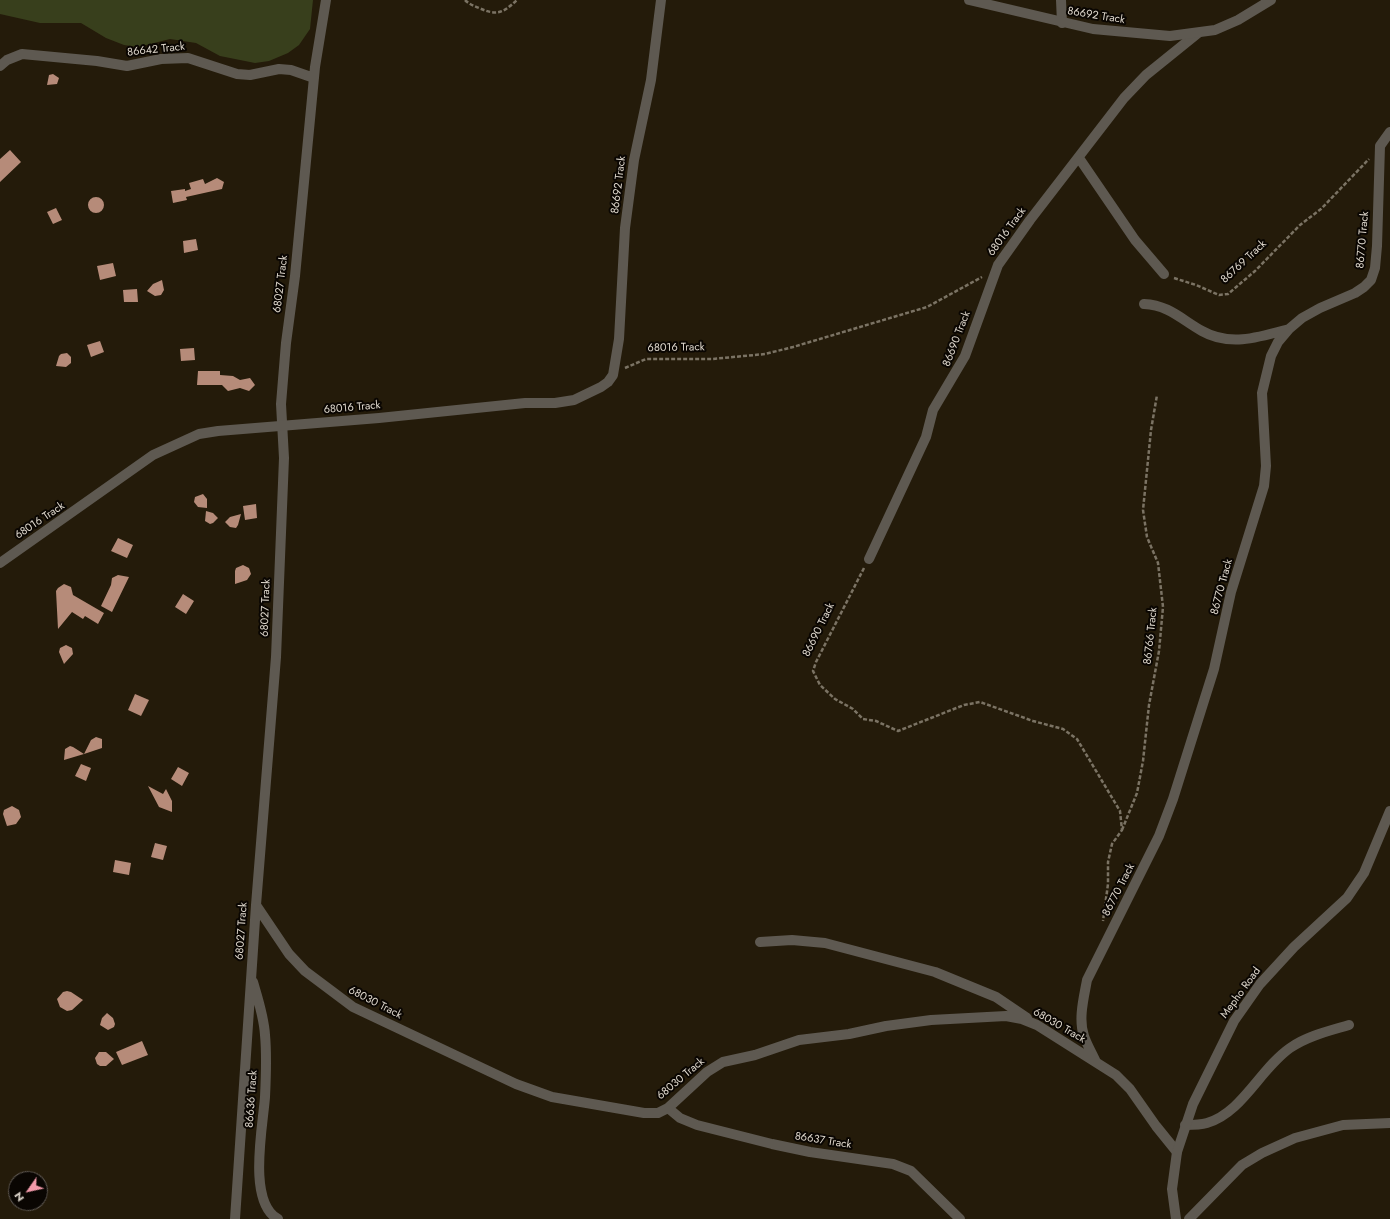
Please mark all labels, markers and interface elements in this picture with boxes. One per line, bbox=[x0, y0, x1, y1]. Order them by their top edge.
street label: 86692 Track bbox=[1066, 5, 1126, 27]
street label: 86642 Track bbox=[126, 40, 186, 60]
street label: 86692 Track bbox=[609, 155, 629, 215]
street label: 68016 Track bbox=[985, 205, 1029, 259]
street label: 86770 Track bbox=[1354, 211, 1372, 269]
street label: 86769 Track bbox=[1218, 238, 1270, 286]
street label: 68027 Track bbox=[271, 255, 291, 313]
street label: 86690 Track bbox=[940, 309, 974, 369]
street label: 68016 Track bbox=[647, 341, 705, 355]
street label: 68016 Track bbox=[323, 399, 381, 417]
street label: 68016 Track bbox=[13, 500, 67, 542]
street label: 86770 Track bbox=[1208, 558, 1236, 616]
street label: 68027 Track bbox=[258, 579, 274, 637]
street label: 86690 Track bbox=[800, 601, 838, 659]
street label: 86766 Track bbox=[1141, 607, 1161, 665]
street label: 86770 Track bbox=[1100, 862, 1138, 918]
street label: 68027 Track bbox=[233, 902, 251, 960]
street label: Mepho Road bbox=[1218, 965, 1264, 1021]
street label: 68030 Track bbox=[346, 984, 404, 1022]
street label: 68030 Track bbox=[1030, 1006, 1088, 1046]
street label: 68030 Track bbox=[654, 1055, 708, 1103]
street label: 86636 Track bbox=[243, 1070, 261, 1128]
street label: 86637 Track bbox=[794, 1130, 852, 1152]
north arrow bbox=[8, 1171, 48, 1211]
text: N bbox=[10, 1189, 28, 1205]

